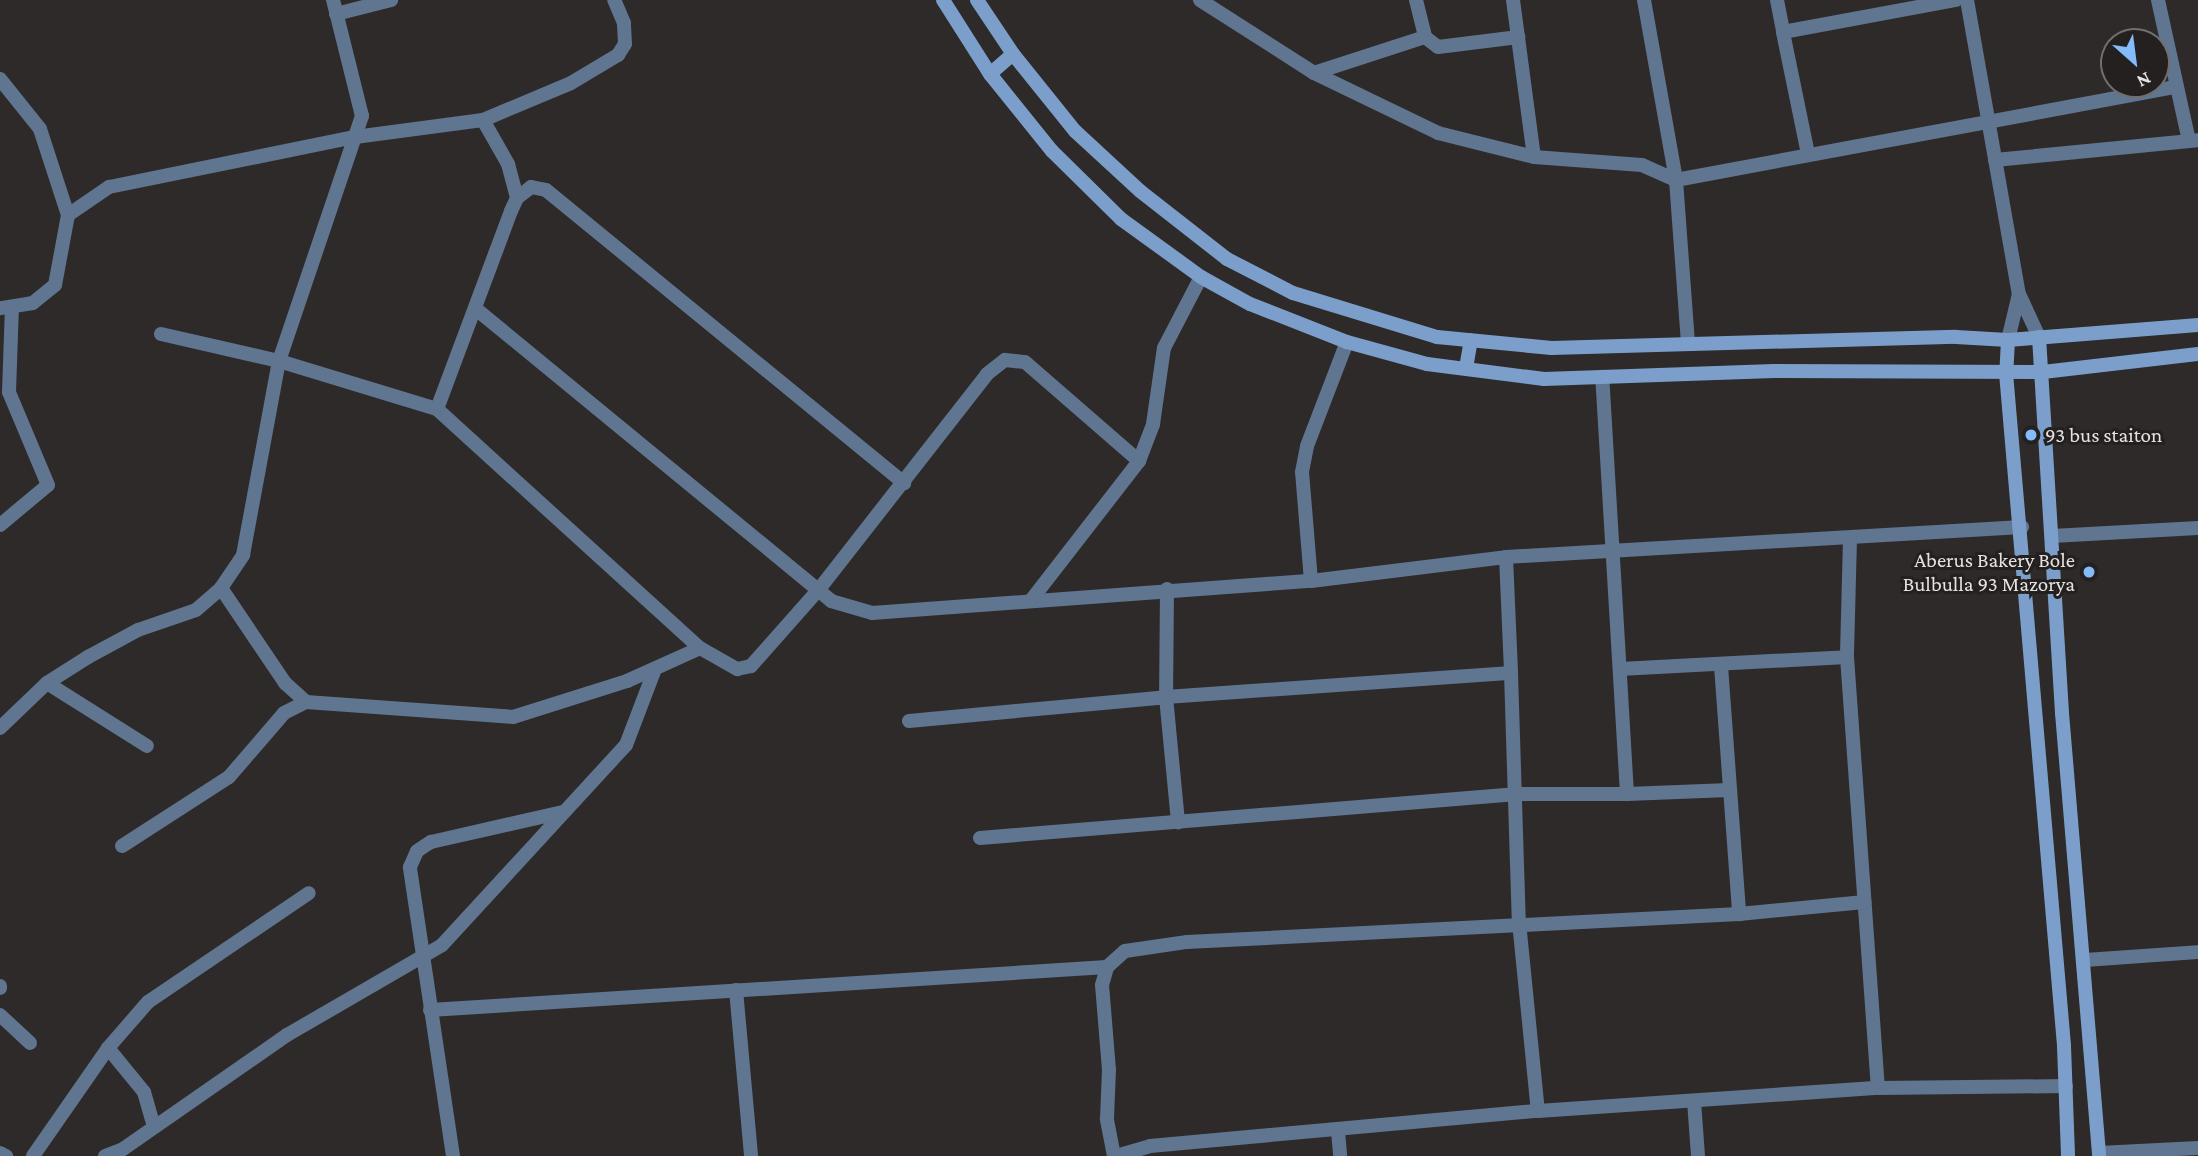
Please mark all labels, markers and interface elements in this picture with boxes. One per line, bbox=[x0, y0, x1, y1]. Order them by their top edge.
north arrow bbox=[2100, 28, 2170, 98]
text: N bbox=[2134, 68, 2155, 93]
place label: 93 bus staiton bbox=[2045, 422, 2162, 448]
marker: 93 bus staiton bbox=[2023, 427, 2039, 443]
place label: Aberus Bakery Bole Bulbulla 93 Mazorya bbox=[1903, 547, 2075, 597]
marker: Aberus Bakery Bole Bulbulla 93 Mazorya bbox=[2081, 564, 2097, 580]

